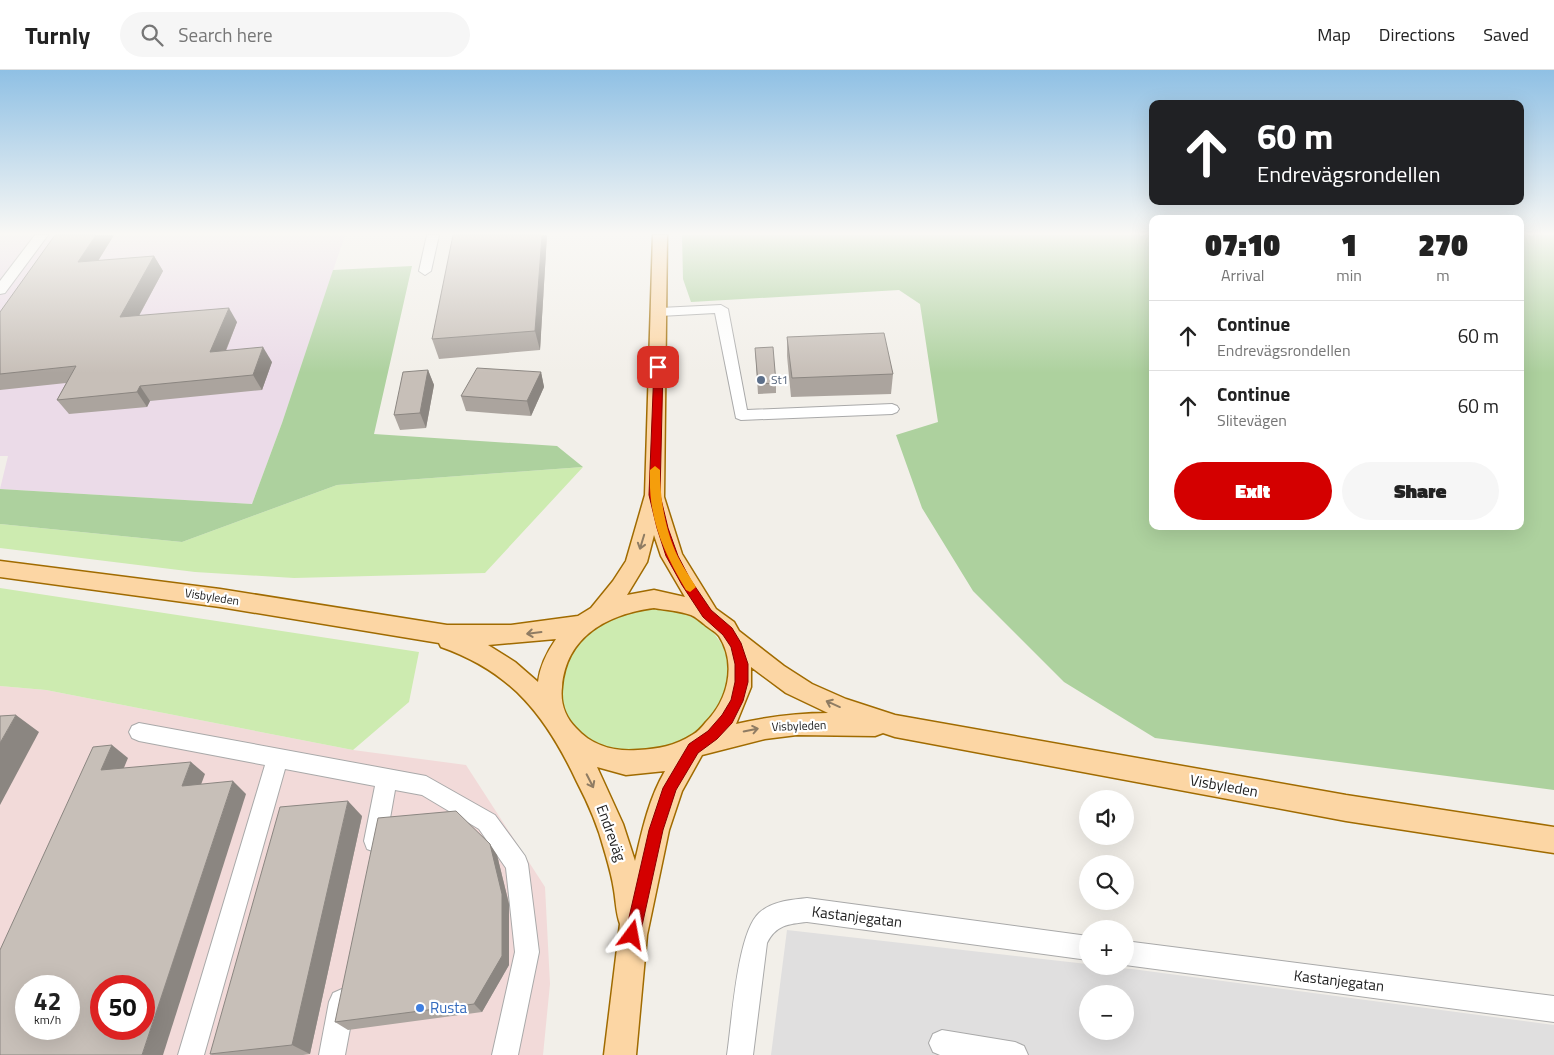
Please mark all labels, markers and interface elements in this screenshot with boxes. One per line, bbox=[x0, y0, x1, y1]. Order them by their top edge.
search box bbox=[120, 12, 470, 57]
text: Turnly bbox=[25, 17, 90, 53]
text: Search here bbox=[178, 20, 273, 49]
icon: search bbox=[138, 21, 166, 49]
text: Map bbox=[1317, 21, 1351, 48]
text: Directions bbox=[1379, 21, 1455, 48]
text: Saved bbox=[1483, 21, 1529, 48]
text: 60 m bbox=[1257, 109, 1333, 163]
icon: ahead bbox=[1174, 120, 1239, 185]
text: Endrevägsrondellen bbox=[1257, 157, 1441, 191]
text: 07:10 bbox=[1205, 222, 1280, 268]
text: 1 bbox=[1341, 222, 1357, 268]
text: 270 bbox=[1418, 222, 1468, 268]
text: Arrival bbox=[1221, 263, 1264, 287]
text: min bbox=[1336, 263, 1362, 287]
text: m bbox=[1436, 263, 1450, 287]
text: Continue bbox=[1217, 309, 1290, 338]
text: 60 m bbox=[1458, 321, 1499, 350]
icon: ahead bbox=[1174, 322, 1202, 350]
text: Endrevägsrondellen bbox=[1217, 338, 1351, 362]
pin bbox=[637, 346, 679, 388]
icon: arrive bbox=[644, 353, 672, 381]
place label: St1 bbox=[771, 370, 788, 389]
marker: St1 bbox=[755, 374, 767, 386]
text: Continue bbox=[1217, 379, 1290, 408]
text: 60 m bbox=[1458, 391, 1499, 420]
icon: ahead bbox=[1174, 392, 1202, 420]
text: Slitevägen bbox=[1217, 408, 1287, 432]
button: Exit bbox=[1174, 462, 1332, 520]
button: Share bbox=[1342, 462, 1499, 520]
one-way arrow bbox=[637, 534, 646, 550]
street label: Visbyleden bbox=[183, 583, 241, 610]
one-way arrow bbox=[526, 628, 542, 638]
one-way arrow bbox=[826, 699, 841, 709]
street label: Visbyleden bbox=[771, 715, 827, 736]
one-way arrow bbox=[743, 725, 759, 735]
street label: Visbyleden bbox=[1188, 768, 1260, 803]
one-way arrow bbox=[586, 773, 595, 788]
map controls bbox=[1079, 790, 1134, 1040]
button: sound bbox=[1079, 790, 1134, 845]
street label: Endreväg bbox=[591, 801, 632, 865]
button: search bbox=[1079, 855, 1134, 910]
street label: Kastanjegatan bbox=[811, 900, 904, 933]
position arrow bbox=[605, 908, 657, 960]
button: + bbox=[1079, 920, 1134, 975]
street label: Kastanjegatan bbox=[1293, 964, 1386, 997]
speed limit sign: 50 bbox=[90, 975, 155, 1040]
text: 42 bbox=[33, 982, 62, 1020]
button: − bbox=[1079, 985, 1134, 1040]
place label: Rusta bbox=[430, 996, 467, 1019]
marker: Rusta bbox=[414, 1002, 426, 1014]
text: km/h bbox=[34, 1010, 61, 1029]

